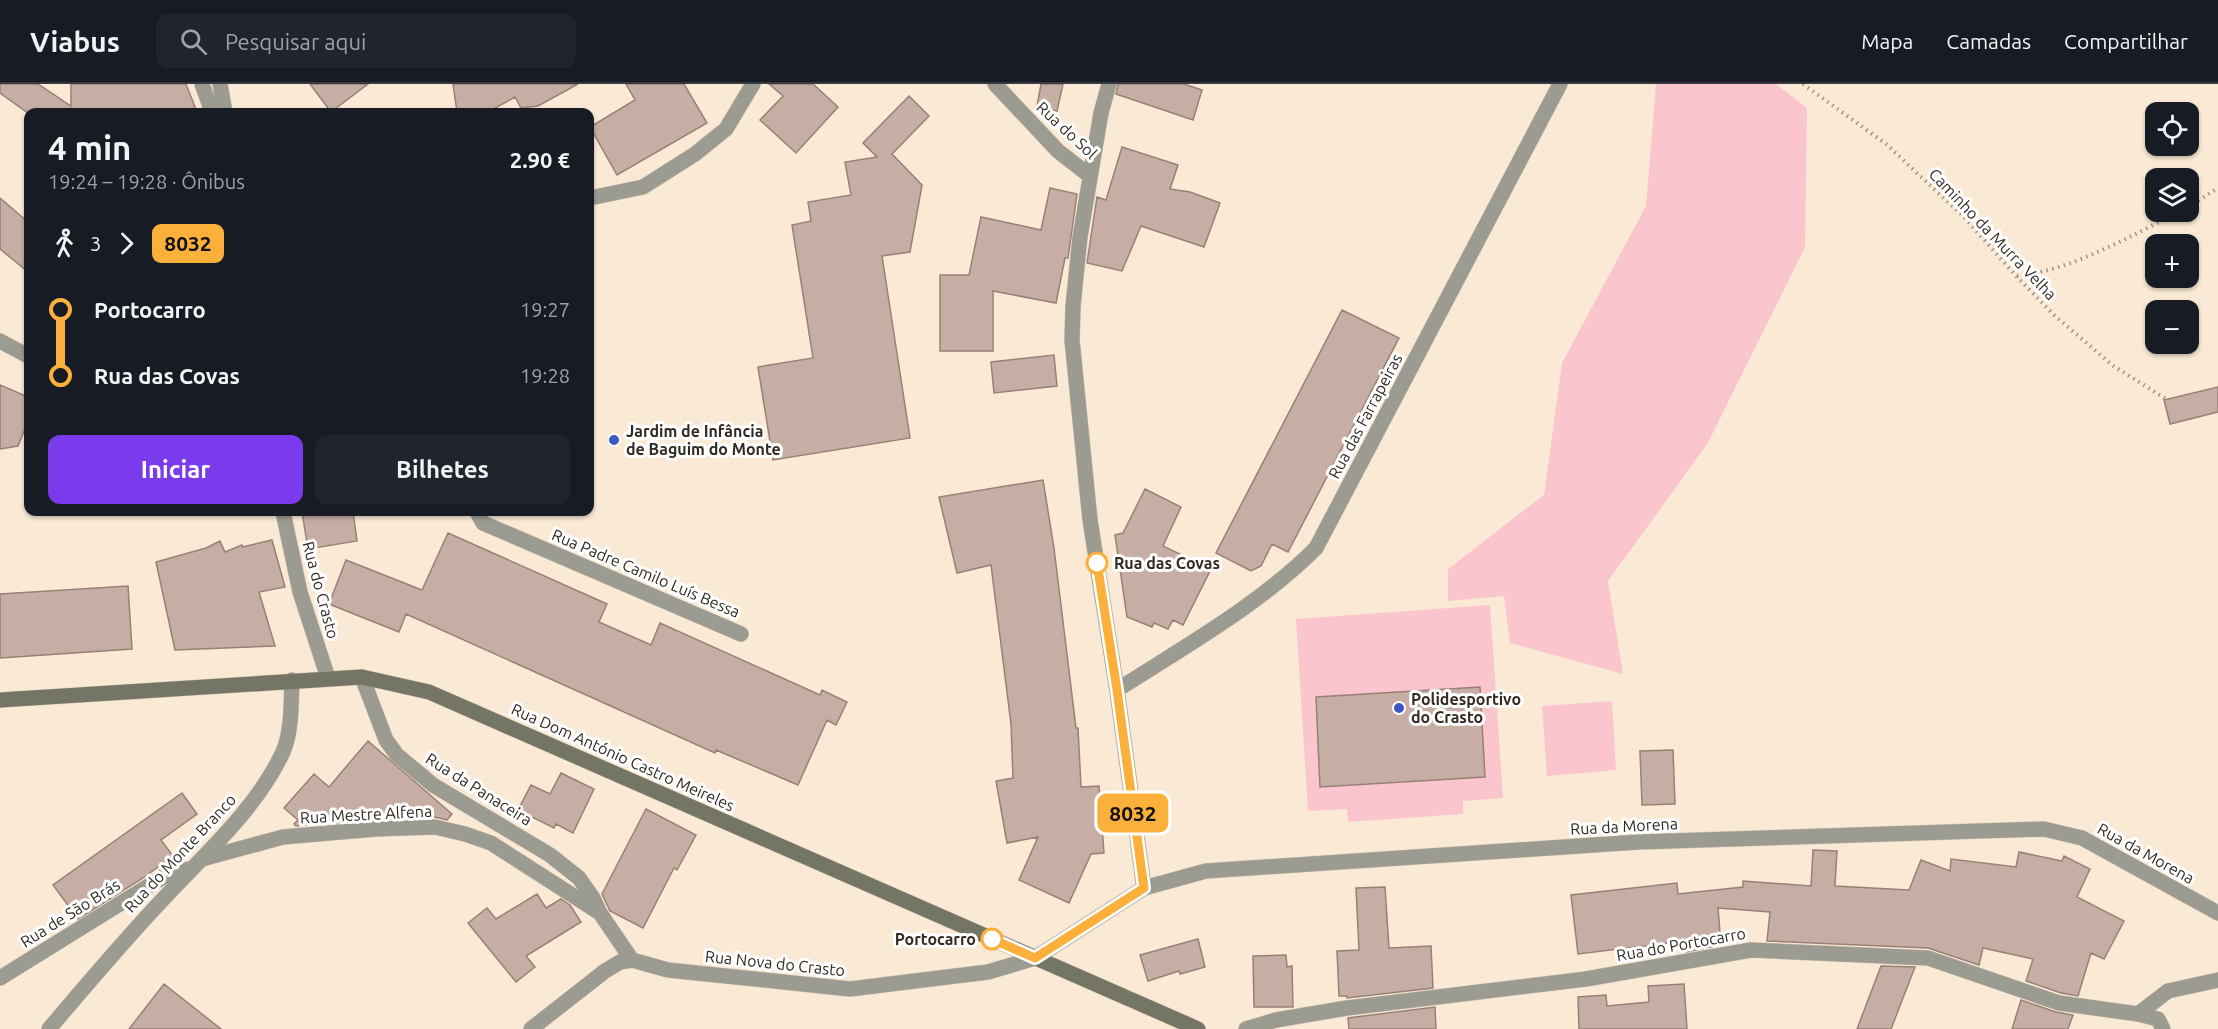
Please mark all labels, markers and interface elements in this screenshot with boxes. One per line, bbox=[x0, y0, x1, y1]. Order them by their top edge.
search box bbox=[156, 14, 576, 68]
icon: search bbox=[177, 25, 210, 58]
text: Viabus bbox=[30, 26, 120, 57]
text: Pesquisar aqui bbox=[225, 29, 366, 54]
text: Mapa bbox=[1861, 29, 1913, 53]
text: Camadas bbox=[1946, 29, 2031, 53]
text: Compartilhar bbox=[2064, 29, 2188, 53]
street label: Rua do Sol bbox=[1033, 98, 1101, 162]
map controls bbox=[2145, 102, 2199, 354]
button: locate bbox=[2145, 102, 2199, 156]
text: 4 min bbox=[48, 129, 131, 166]
text: 2.90 € bbox=[510, 147, 570, 172]
street label: Caminho da Murra Velha bbox=[1926, 165, 2060, 303]
button: layers bbox=[2145, 168, 2199, 222]
text: 19:24 – 19:28 · Ônibus bbox=[48, 170, 245, 193]
icon: walk bbox=[48, 227, 81, 260]
icon: forward bbox=[110, 227, 143, 260]
text: 8032 bbox=[164, 231, 212, 255]
text: 3 bbox=[90, 232, 101, 255]
button: + bbox=[2145, 234, 2199, 288]
text: Portocarro bbox=[94, 297, 206, 322]
text: 19:27 bbox=[520, 298, 570, 321]
button: − bbox=[2145, 300, 2199, 354]
street label: Rua das Farrapeiras bbox=[1324, 350, 1406, 482]
text: Rua das Covas bbox=[94, 363, 240, 388]
text: 19:28 bbox=[520, 364, 570, 387]
place label: Jardim de Infância de Baguim do Monte bbox=[626, 422, 781, 458]
marker: Jardim de Infância de Baguim do Monte bbox=[607, 433, 621, 447]
button: Iniciar bbox=[48, 435, 303, 504]
button: Bilhetes bbox=[315, 435, 570, 504]
street label: Rua Padre Camilo Luís Bessa bbox=[549, 525, 743, 621]
street label: Rua do Crasto bbox=[299, 539, 343, 641]
marker: Rua das Covas bbox=[1086, 552, 1108, 574]
place label: Rua das Covas bbox=[1114, 554, 1220, 572]
place label: Polidesportivo do Crasto bbox=[1411, 690, 1521, 726]
street label: Rua Dom António Castro Meireles bbox=[509, 700, 737, 814]
marker: Polidesportivo do Crasto bbox=[1392, 701, 1406, 715]
street label: Rua da Panaceira bbox=[423, 749, 535, 829]
street label: Rua do Monte Branco bbox=[121, 790, 239, 916]
line badge: 8032 bbox=[1091, 794, 1175, 832]
text: 8032 bbox=[1109, 801, 1157, 825]
street label: Rua Mestre Alfena bbox=[299, 802, 433, 826]
street label: Rua da Morena bbox=[1570, 814, 1678, 838]
street label: Rua da Morena bbox=[2095, 819, 2197, 887]
street label: Rua de São Brás bbox=[17, 875, 123, 951]
street label: Rua do Portocarro bbox=[1615, 924, 1747, 964]
marker: Portocarro bbox=[981, 928, 1003, 950]
place label: Portocarro bbox=[895, 930, 976, 948]
street label: Rua Nova do Crasto bbox=[704, 947, 846, 979]

